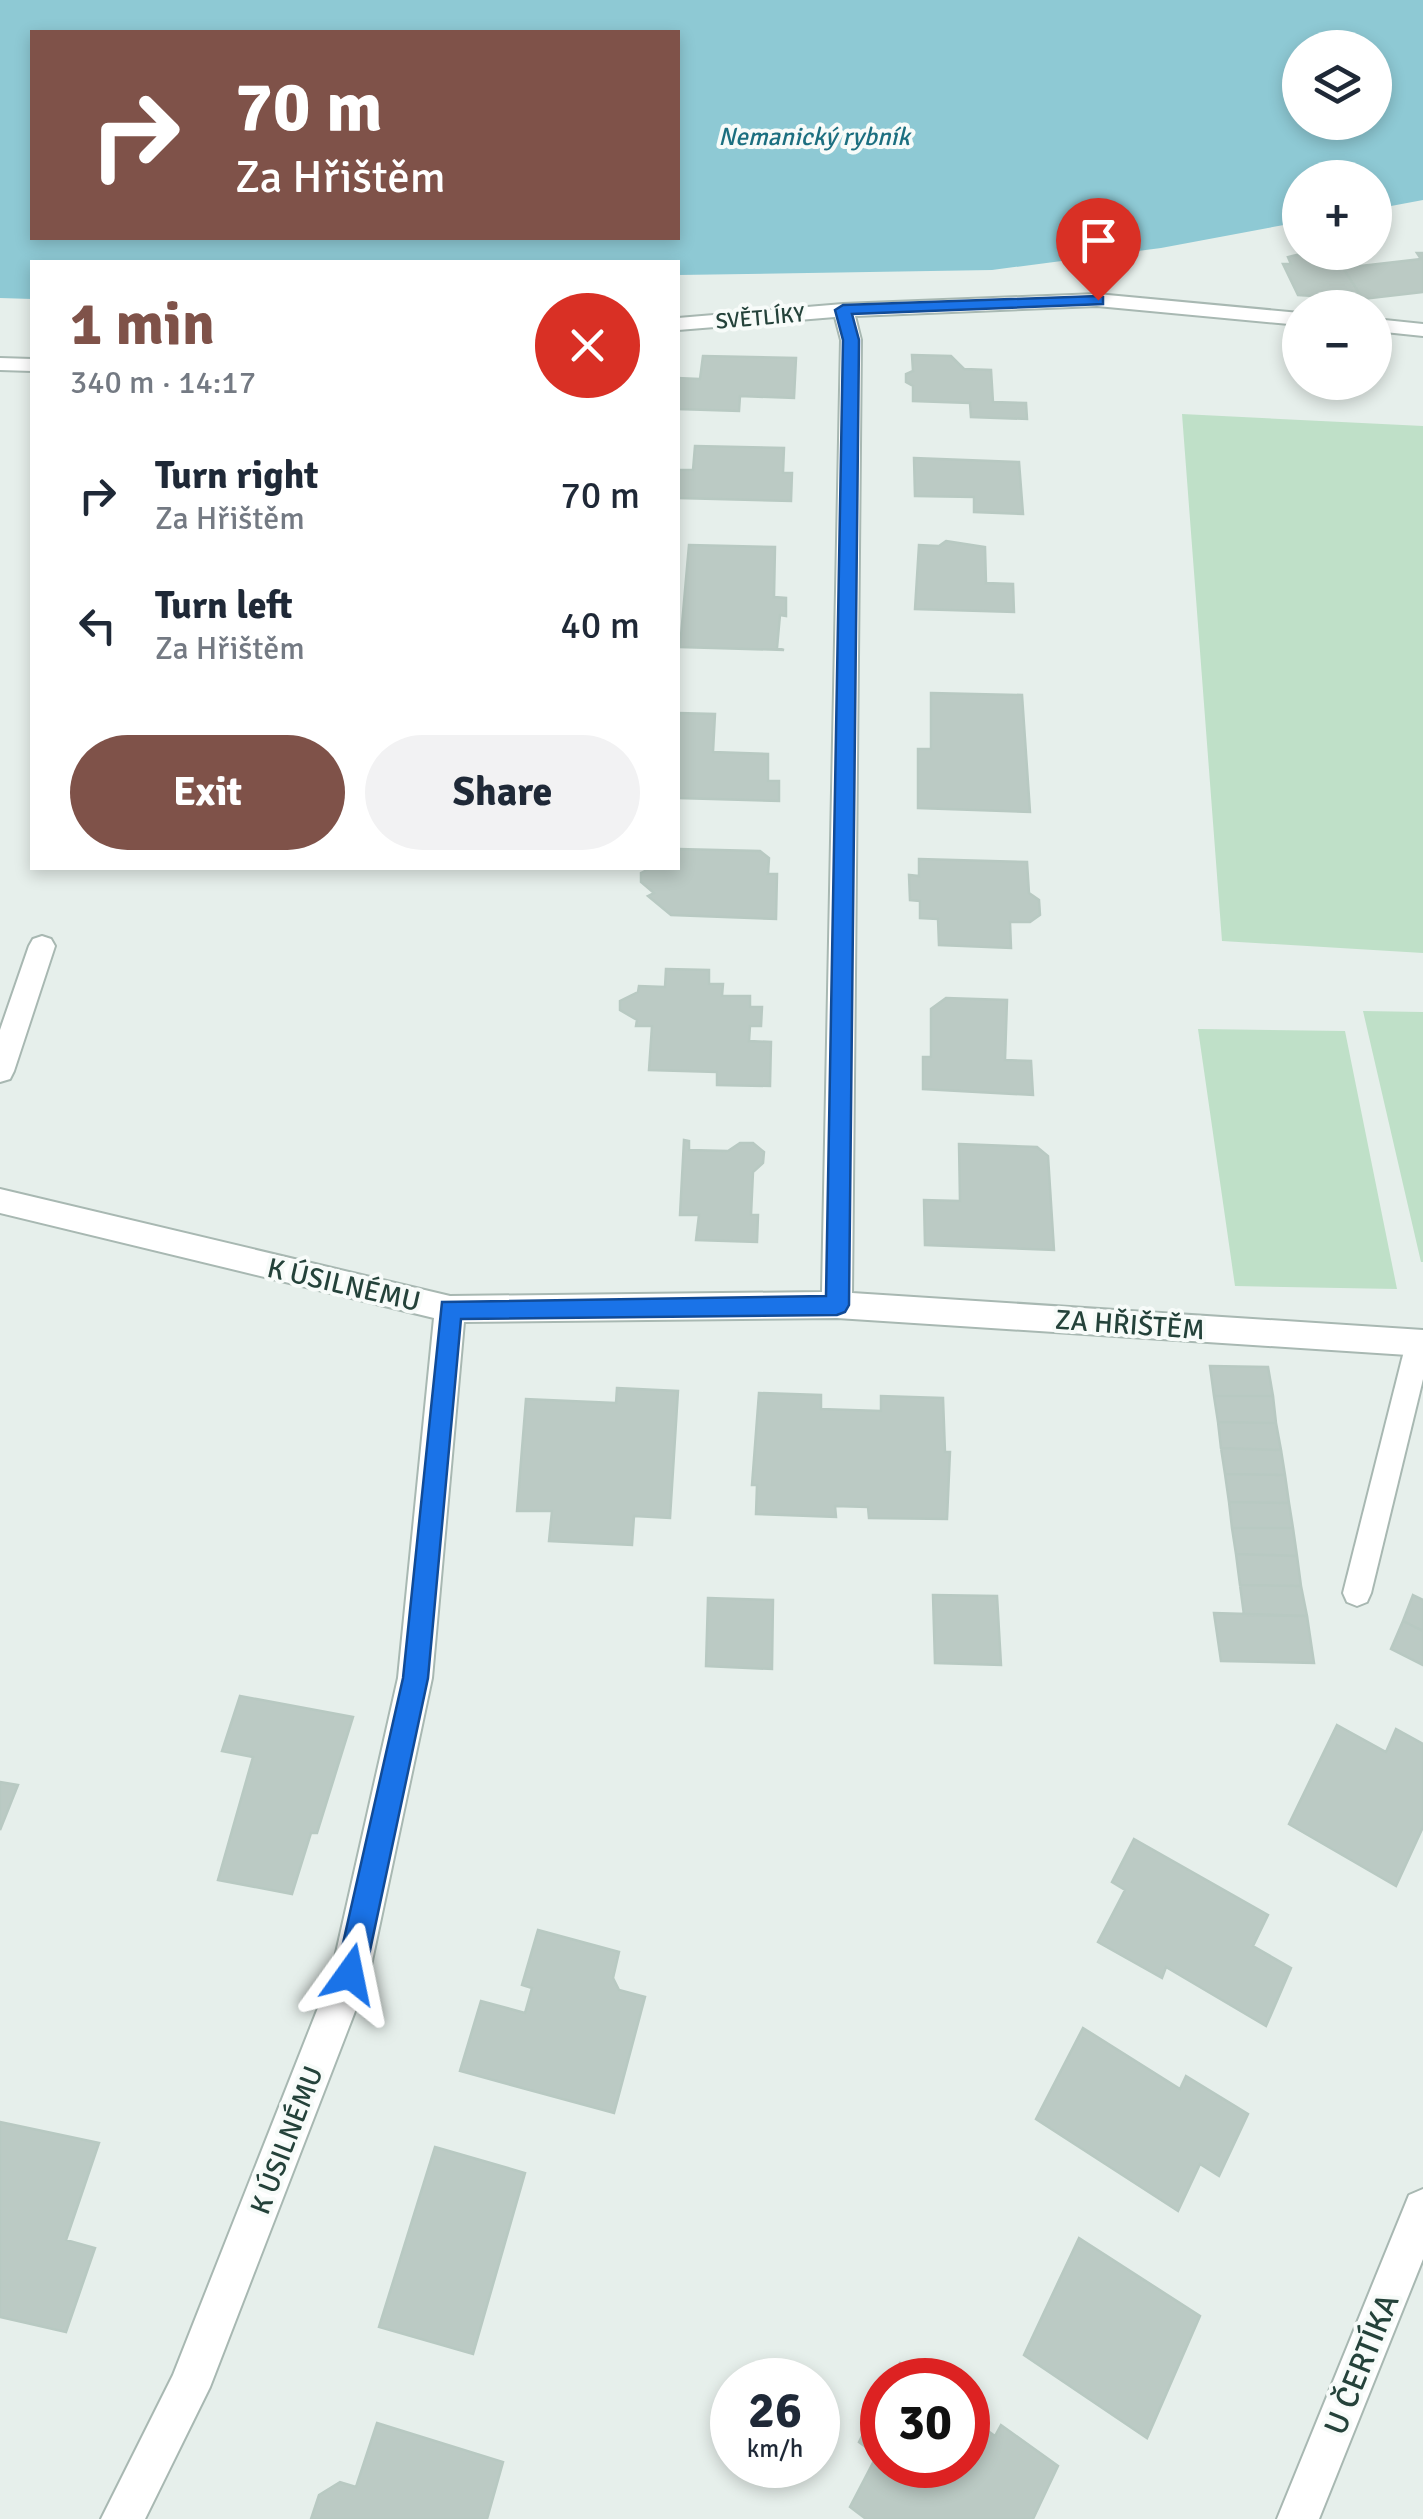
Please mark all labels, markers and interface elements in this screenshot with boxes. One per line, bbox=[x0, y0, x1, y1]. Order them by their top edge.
map controls bbox=[1282, 30, 1392, 400]
button: layers bbox=[1282, 30, 1392, 140]
text: 70 m bbox=[235, 64, 383, 150]
icon: right bbox=[70, 70, 200, 200]
water label: Nemanický rybník bbox=[718, 121, 912, 152]
text: Za Hřištěm bbox=[235, 150, 446, 205]
button: + bbox=[1282, 160, 1392, 270]
pin bbox=[1056, 198, 1141, 301]
icon: arrive bbox=[1071, 213, 1126, 268]
text: 1 min bbox=[70, 288, 215, 362]
button: − bbox=[1282, 290, 1392, 400]
button: close bbox=[535, 293, 640, 398]
street label: SVĚTLÍKY bbox=[714, 300, 806, 335]
text: 340 m · 14:17 bbox=[70, 363, 256, 402]
text: Turn right bbox=[155, 452, 319, 499]
icon: right bbox=[70, 468, 125, 523]
text: 70 m bbox=[560, 472, 640, 519]
text: Za Hřištěm bbox=[155, 499, 305, 538]
text: Turn left bbox=[155, 582, 293, 629]
icon: left bbox=[70, 598, 125, 653]
text: 40 m bbox=[560, 602, 640, 649]
text: Za Hřištěm bbox=[155, 629, 305, 668]
button: Exit bbox=[70, 735, 345, 850]
button: Share bbox=[365, 735, 640, 850]
street label: K ÚSILNÉMU bbox=[264, 1251, 424, 1319]
street label: ZA HŘIŠTĚM bbox=[1054, 1303, 1206, 1347]
position arrow bbox=[298, 1922, 402, 2026]
street label: K ÚSILNÉMU bbox=[243, 2062, 331, 2219]
street label: U ČERTÍKA bbox=[1316, 2288, 1407, 2440]
speed limit sign: 30 bbox=[860, 2358, 990, 2488]
text: 26 bbox=[748, 2380, 802, 2442]
text: km/h bbox=[747, 2433, 803, 2464]

